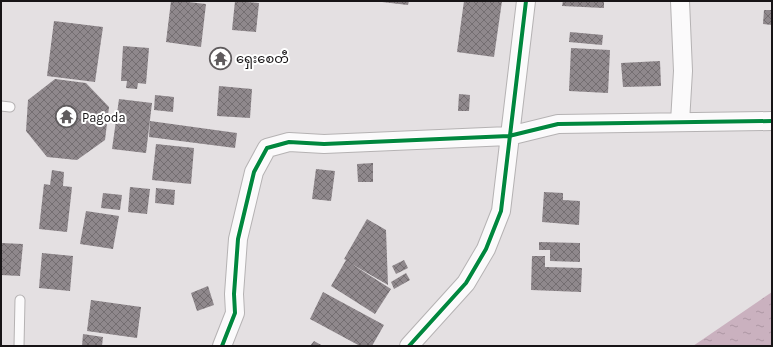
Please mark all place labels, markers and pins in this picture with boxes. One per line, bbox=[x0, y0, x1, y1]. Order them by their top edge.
temple icon: ရှေးစေတီ bbox=[208, 45, 234, 71]
place label: ရှေးစေတီ bbox=[236, 50, 289, 69]
temple icon: Pagoda bbox=[53, 104, 79, 130]
place label: Pagoda bbox=[82, 110, 126, 125]

